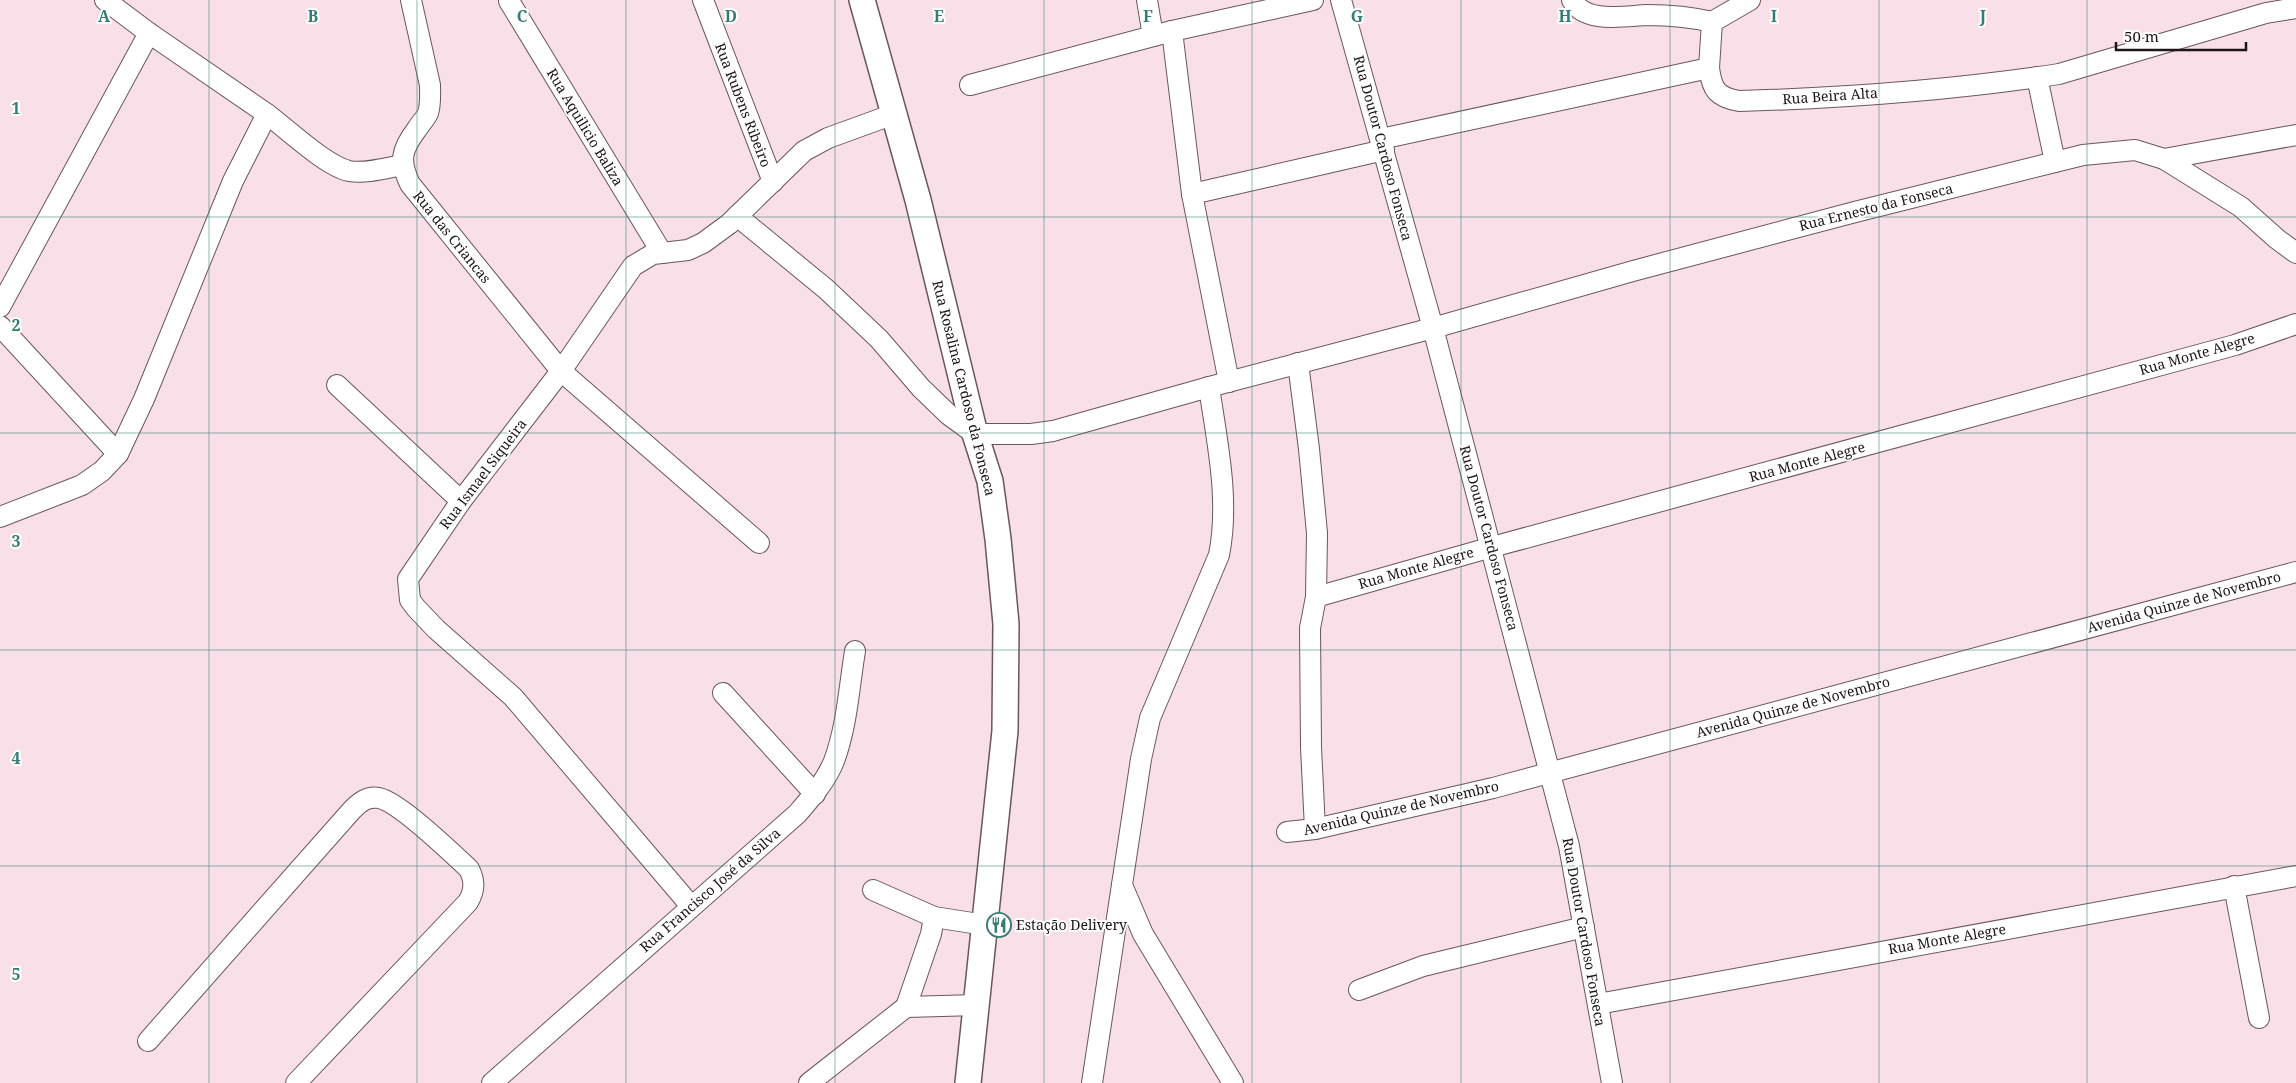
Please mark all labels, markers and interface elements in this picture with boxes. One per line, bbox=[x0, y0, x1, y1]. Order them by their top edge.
text: A bbox=[98, 5, 111, 27]
text: B bbox=[308, 5, 319, 27]
text: C bbox=[517, 5, 528, 27]
text: D bbox=[725, 5, 737, 27]
text: E bbox=[934, 5, 944, 27]
text: F bbox=[1143, 5, 1153, 27]
text: G bbox=[1351, 5, 1363, 27]
text: H bbox=[1558, 5, 1572, 27]
text: I bbox=[1771, 5, 1777, 27]
text: J bbox=[1979, 5, 1987, 27]
scale bar bbox=[2116, 20, 2246, 52]
text: 50 m bbox=[2124, 26, 2159, 46]
street label: Rua Rubens Ribeiro bbox=[711, 40, 776, 170]
street label: Rua Doutor Cardoso Fonseca bbox=[1350, 53, 1417, 243]
street label: Rua Aquilicio Baliza bbox=[543, 64, 628, 189]
street label: Rua Beira Alta bbox=[1782, 83, 1878, 108]
text: 1 bbox=[11, 97, 21, 119]
street label: Rua Ernesto da Fonseca bbox=[1797, 178, 1955, 235]
street label: Rua das Criancas bbox=[409, 187, 496, 287]
street label: Rua Rosalina Cardoso da Fonseca bbox=[928, 278, 1001, 498]
text: 2 bbox=[11, 314, 21, 336]
street label: Rua Monte Alegre bbox=[2137, 328, 2257, 379]
street label: Rua Ismael Siqueira bbox=[435, 415, 530, 533]
street label: Rua Monte Alegre bbox=[1747, 437, 1867, 486]
street label: Rua Doutor Cardoso Fonseca bbox=[1456, 443, 1523, 633]
text: 3 bbox=[11, 530, 21, 552]
street label: Rua Monte Alegre bbox=[1356, 542, 1476, 593]
street label: Avenida Quinze de Novembro bbox=[2085, 566, 2283, 637]
street label: Avenida Quinze de Novembro bbox=[1694, 671, 1892, 742]
text: 4 bbox=[11, 747, 21, 769]
street label: Avenida Quinze de Novembro bbox=[1301, 776, 1500, 839]
street label: Rua Francisco José da Silva bbox=[635, 823, 784, 956]
street label: Rua Doutor Cardoso Fonseca bbox=[1559, 836, 1610, 1028]
restaurant icon: Estação Delivery bbox=[986, 912, 1012, 938]
place label: Estação Delivery bbox=[1016, 915, 1127, 934]
street label: Rua Monte Alegre bbox=[1887, 919, 2007, 958]
text: 5 bbox=[11, 963, 21, 985]

